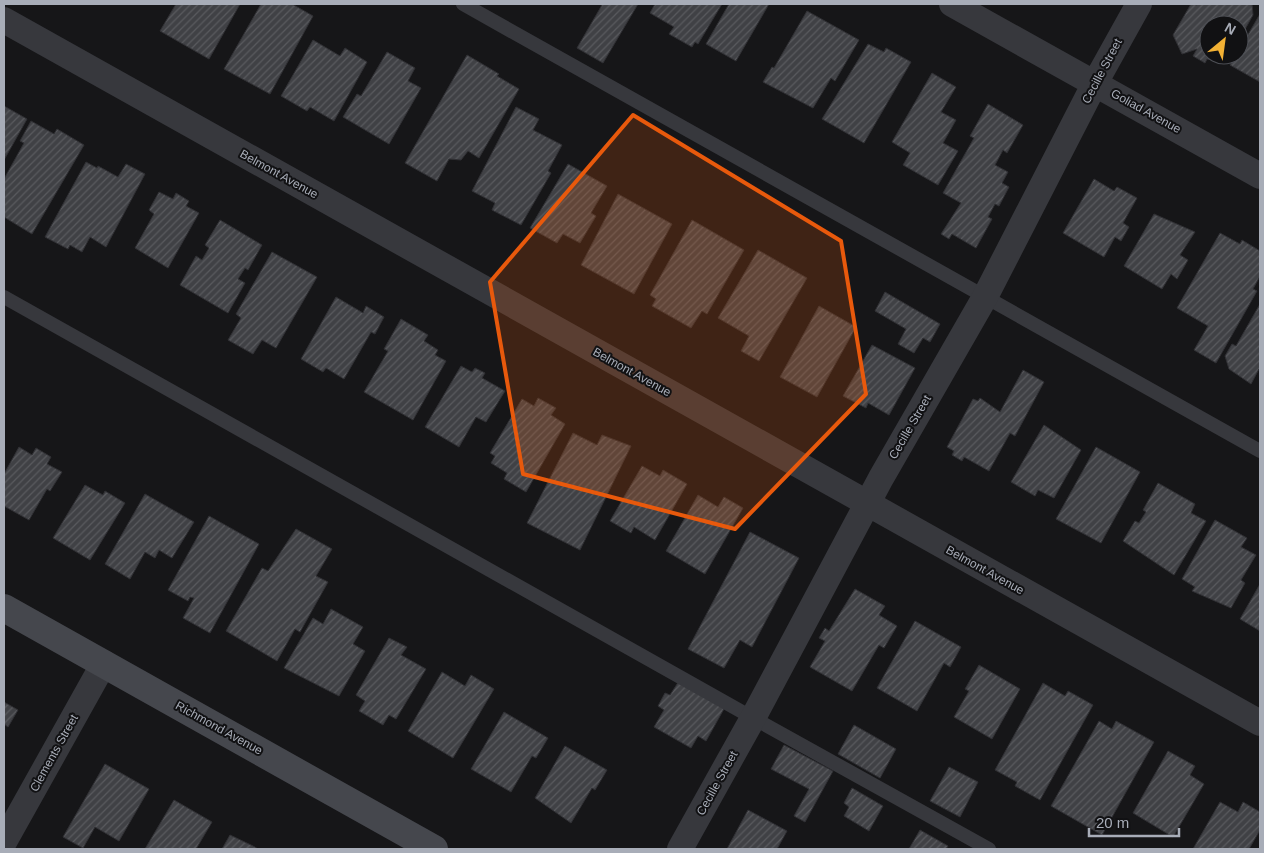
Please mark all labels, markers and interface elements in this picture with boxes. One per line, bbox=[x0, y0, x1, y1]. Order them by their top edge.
north arrow bbox=[1199, 15, 1249, 65]
text: N bbox=[1222, 19, 1239, 38]
street label: Cecille Street bbox=[1079, 36, 1125, 106]
street label: Goliad Avenue bbox=[1109, 86, 1184, 136]
street label: Belmont Avenue bbox=[237, 147, 321, 201]
street label: Belmont Avenue bbox=[590, 345, 674, 399]
street label: Cecille Street bbox=[886, 392, 934, 461]
street label: Belmont Avenue bbox=[943, 543, 1027, 597]
street label: Richmond Avenue bbox=[173, 698, 265, 758]
street label: Clements Street bbox=[27, 711, 81, 794]
street label: Cecille Street bbox=[694, 748, 741, 818]
scale bar bbox=[1089, 806, 1179, 838]
text: 20 m bbox=[1096, 814, 1129, 831]

